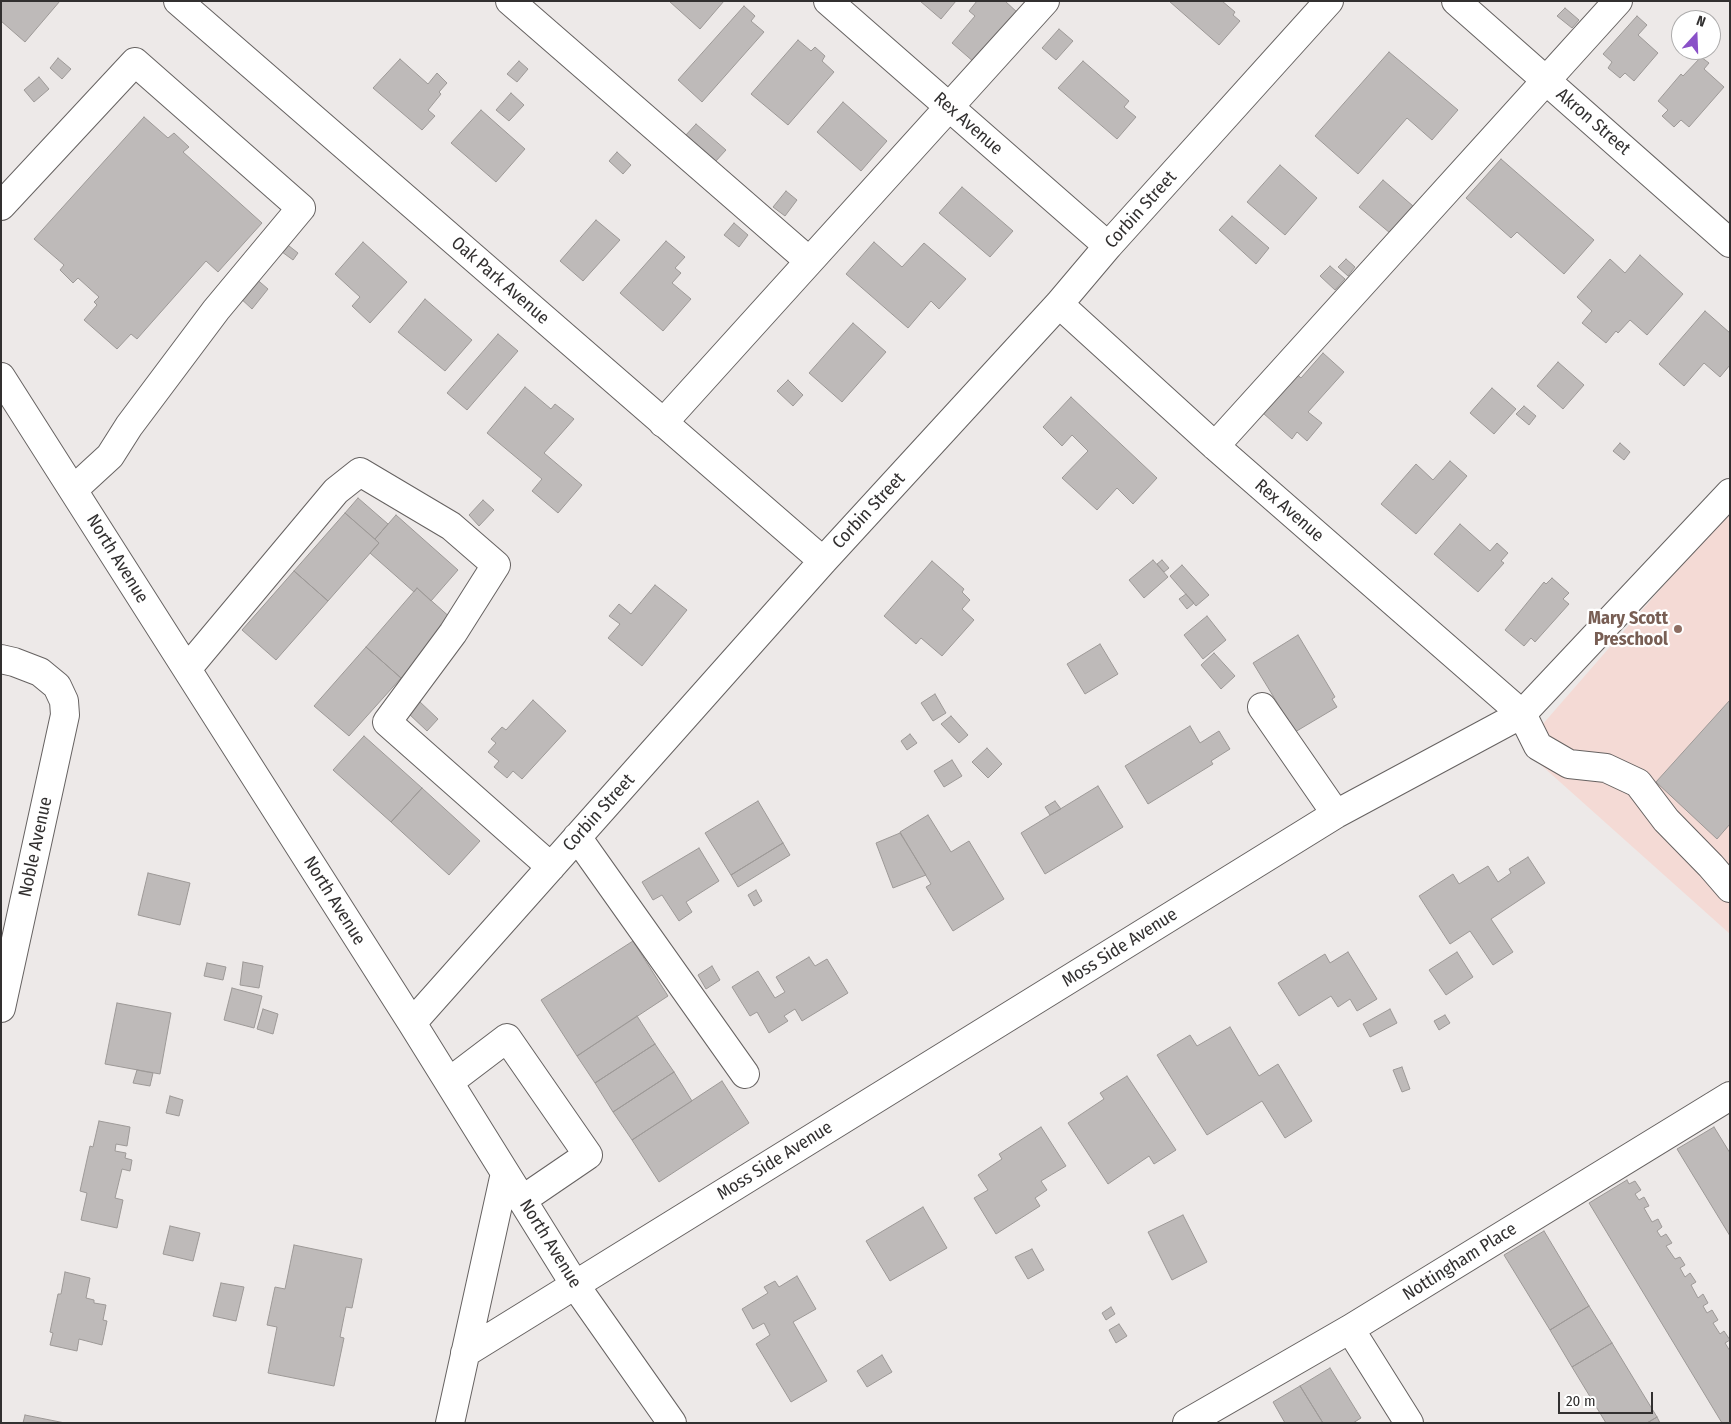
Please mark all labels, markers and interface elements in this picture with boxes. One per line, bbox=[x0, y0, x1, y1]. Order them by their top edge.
north arrow bbox=[1671, 10, 1721, 60]
text: N bbox=[1694, 12, 1708, 31]
street label: Akron Street bbox=[1552, 84, 1634, 160]
street label: Rex Avenue bbox=[929, 88, 1007, 160]
street label: Corbin Street bbox=[1101, 167, 1181, 253]
street label: Oak Park Avenue bbox=[447, 233, 553, 329]
street label: Corbin Street bbox=[828, 468, 910, 554]
street label: Rex Avenue bbox=[1250, 475, 1328, 547]
street label: North Avenue bbox=[81, 511, 153, 607]
place label: Mary Scott Preschool bbox=[1588, 608, 1668, 650]
marker: Mary Scott Preschool bbox=[1672, 623, 1684, 635]
street label: Corbin Street bbox=[559, 770, 639, 856]
street label: Noble Avenue bbox=[15, 795, 57, 899]
street label: North Avenue bbox=[298, 853, 370, 949]
street label: Moss Side Avenue bbox=[1058, 904, 1182, 992]
street label: Moss Side Avenue bbox=[713, 1117, 837, 1205]
street label: North Avenue bbox=[514, 1196, 586, 1292]
street label: Nottingham Place bbox=[1399, 1218, 1521, 1306]
scale bar bbox=[1561, 1382, 1656, 1414]
text: 20 m bbox=[1566, 1392, 1596, 1410]

